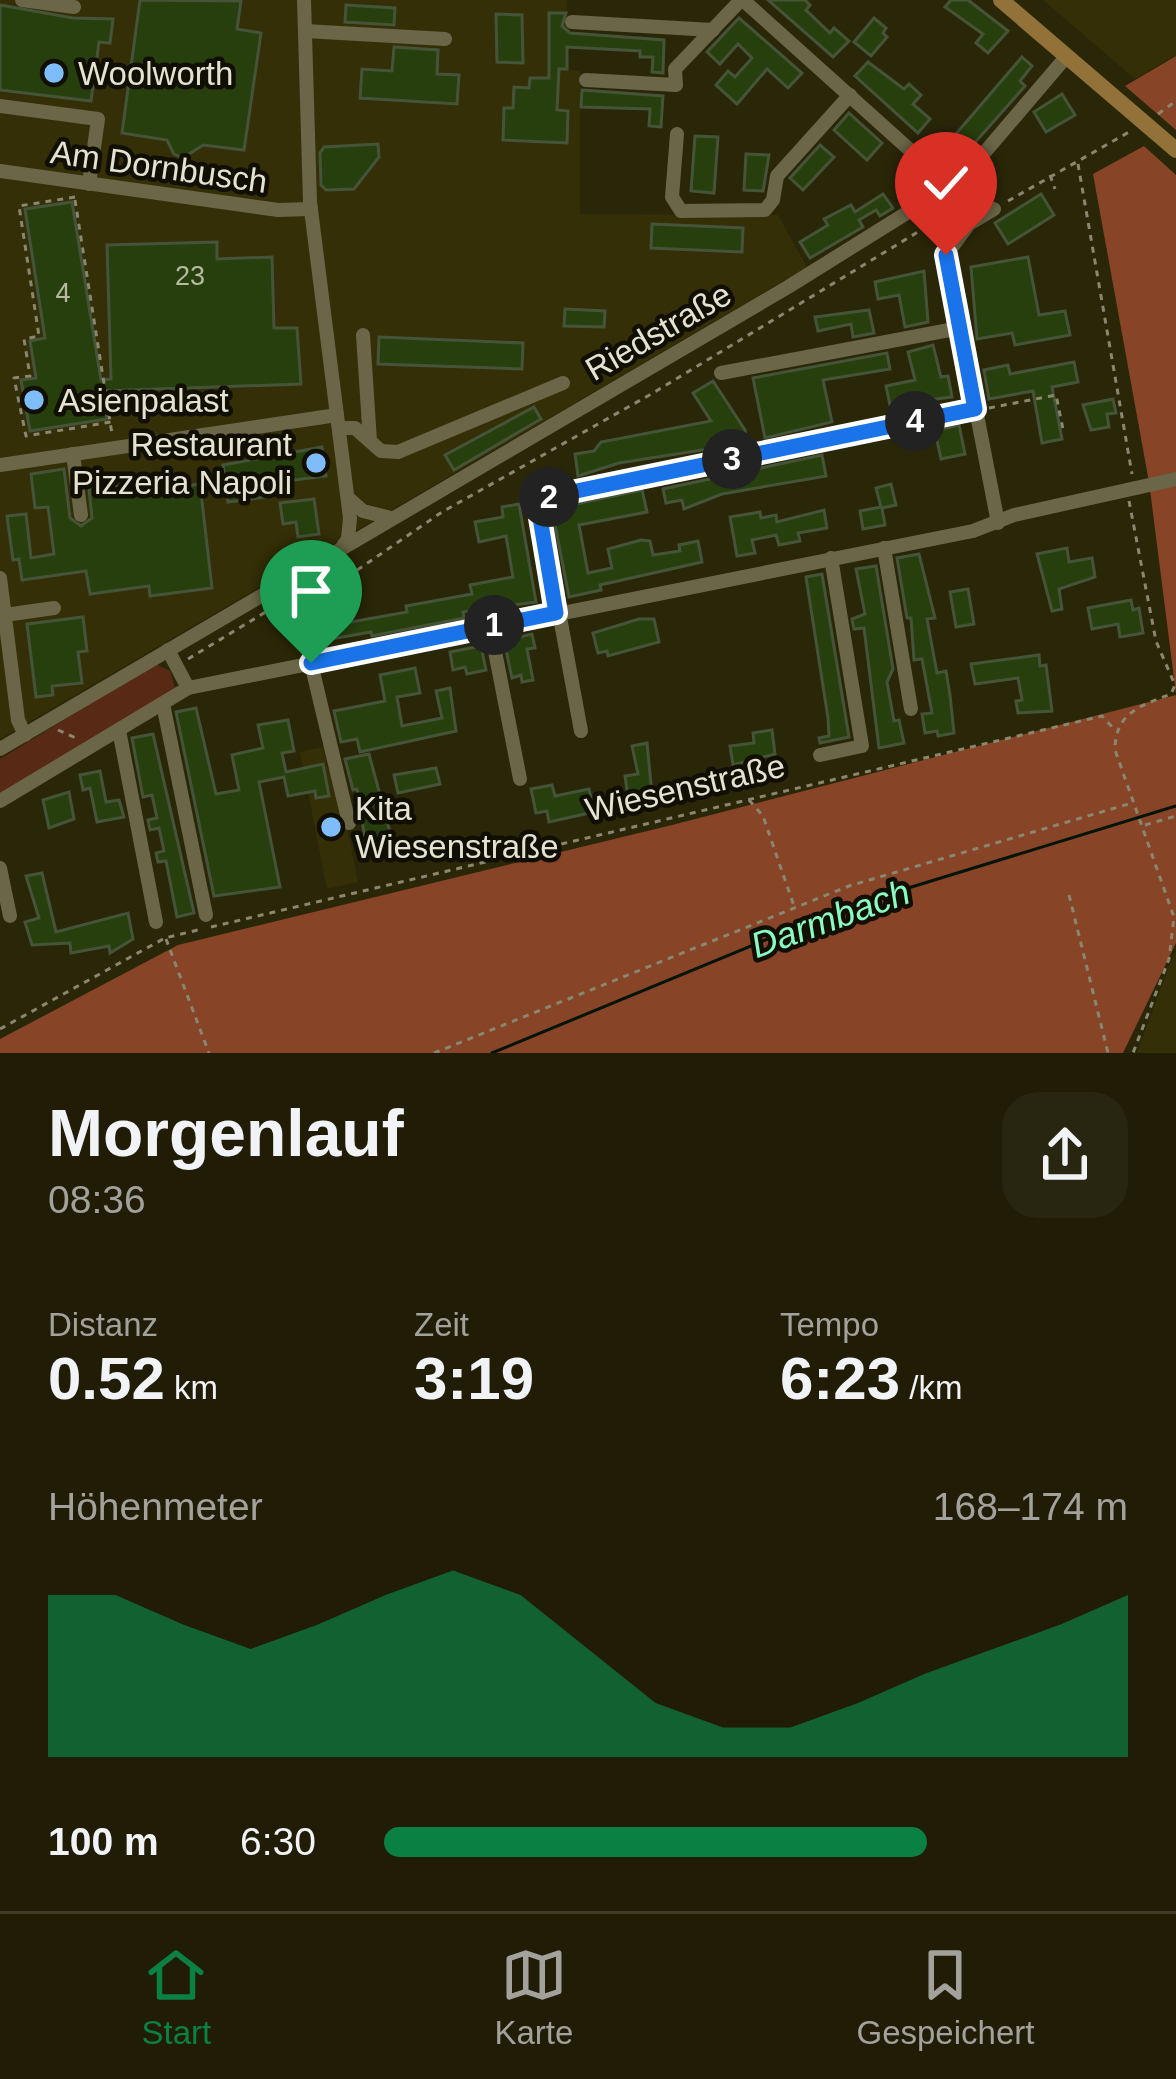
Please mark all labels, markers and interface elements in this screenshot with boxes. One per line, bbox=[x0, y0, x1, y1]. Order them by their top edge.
place label: Woolworth bbox=[78, 55, 233, 92]
marker: Woolworth bbox=[41, 60, 67, 86]
pin bbox=[895, 132, 997, 255]
street label: Am Dornbusch bbox=[48, 133, 270, 200]
icon: check bbox=[913, 150, 979, 216]
house number: 23 bbox=[175, 261, 205, 291]
street label: Riedstraße bbox=[579, 275, 737, 388]
house number: 4 bbox=[55, 278, 71, 308]
place label: Asienpalast bbox=[58, 382, 229, 419]
marker: Asienpalast bbox=[21, 387, 47, 413]
pin: 4 bbox=[885, 391, 945, 451]
text: 4 bbox=[906, 402, 924, 439]
place label: Restaurant Pizzeria Napoli bbox=[72, 426, 292, 501]
pin: 3 bbox=[702, 429, 762, 489]
text: 3 bbox=[723, 440, 741, 477]
marker: Restaurant Pizzeria Napoli bbox=[303, 450, 329, 476]
pin: 2 bbox=[519, 467, 579, 527]
text: 2 bbox=[540, 478, 558, 515]
pin bbox=[260, 540, 362, 663]
icon: arrive bbox=[278, 558, 344, 624]
pin: 1 bbox=[464, 595, 524, 655]
text: 1 bbox=[485, 606, 503, 643]
street label: Wiesenstraße bbox=[582, 747, 788, 828]
place label: Kita Wiesenstraße bbox=[355, 790, 559, 865]
marker: Kita Wiesenstraße bbox=[318, 814, 344, 840]
water label: Darmbach bbox=[745, 871, 915, 966]
button: share bbox=[1002, 1092, 1128, 1218]
text: Morgenlauf bbox=[48, 1096, 404, 1170]
text: 08:36 bbox=[48, 1178, 146, 1221]
text: Distanz bbox=[48, 1306, 158, 1343]
text: Zeit bbox=[414, 1306, 469, 1343]
text: Tempo bbox=[780, 1306, 879, 1343]
text: 0.52 bbox=[48, 1345, 165, 1412]
text: 3:19 bbox=[414, 1345, 534, 1412]
text: 6:23 bbox=[780, 1345, 900, 1412]
text: km bbox=[165, 1369, 218, 1406]
text: /km bbox=[900, 1369, 962, 1406]
text: Höhenmeter bbox=[48, 1485, 263, 1528]
text: 168–174 m bbox=[933, 1485, 1128, 1528]
text: 100 m bbox=[48, 1820, 159, 1863]
text: 6:30 bbox=[240, 1820, 316, 1863]
tab: Start bbox=[142, 1942, 211, 2052]
tab: Karte bbox=[494, 1942, 573, 2052]
tab: Gespeichert bbox=[856, 1942, 1034, 2052]

